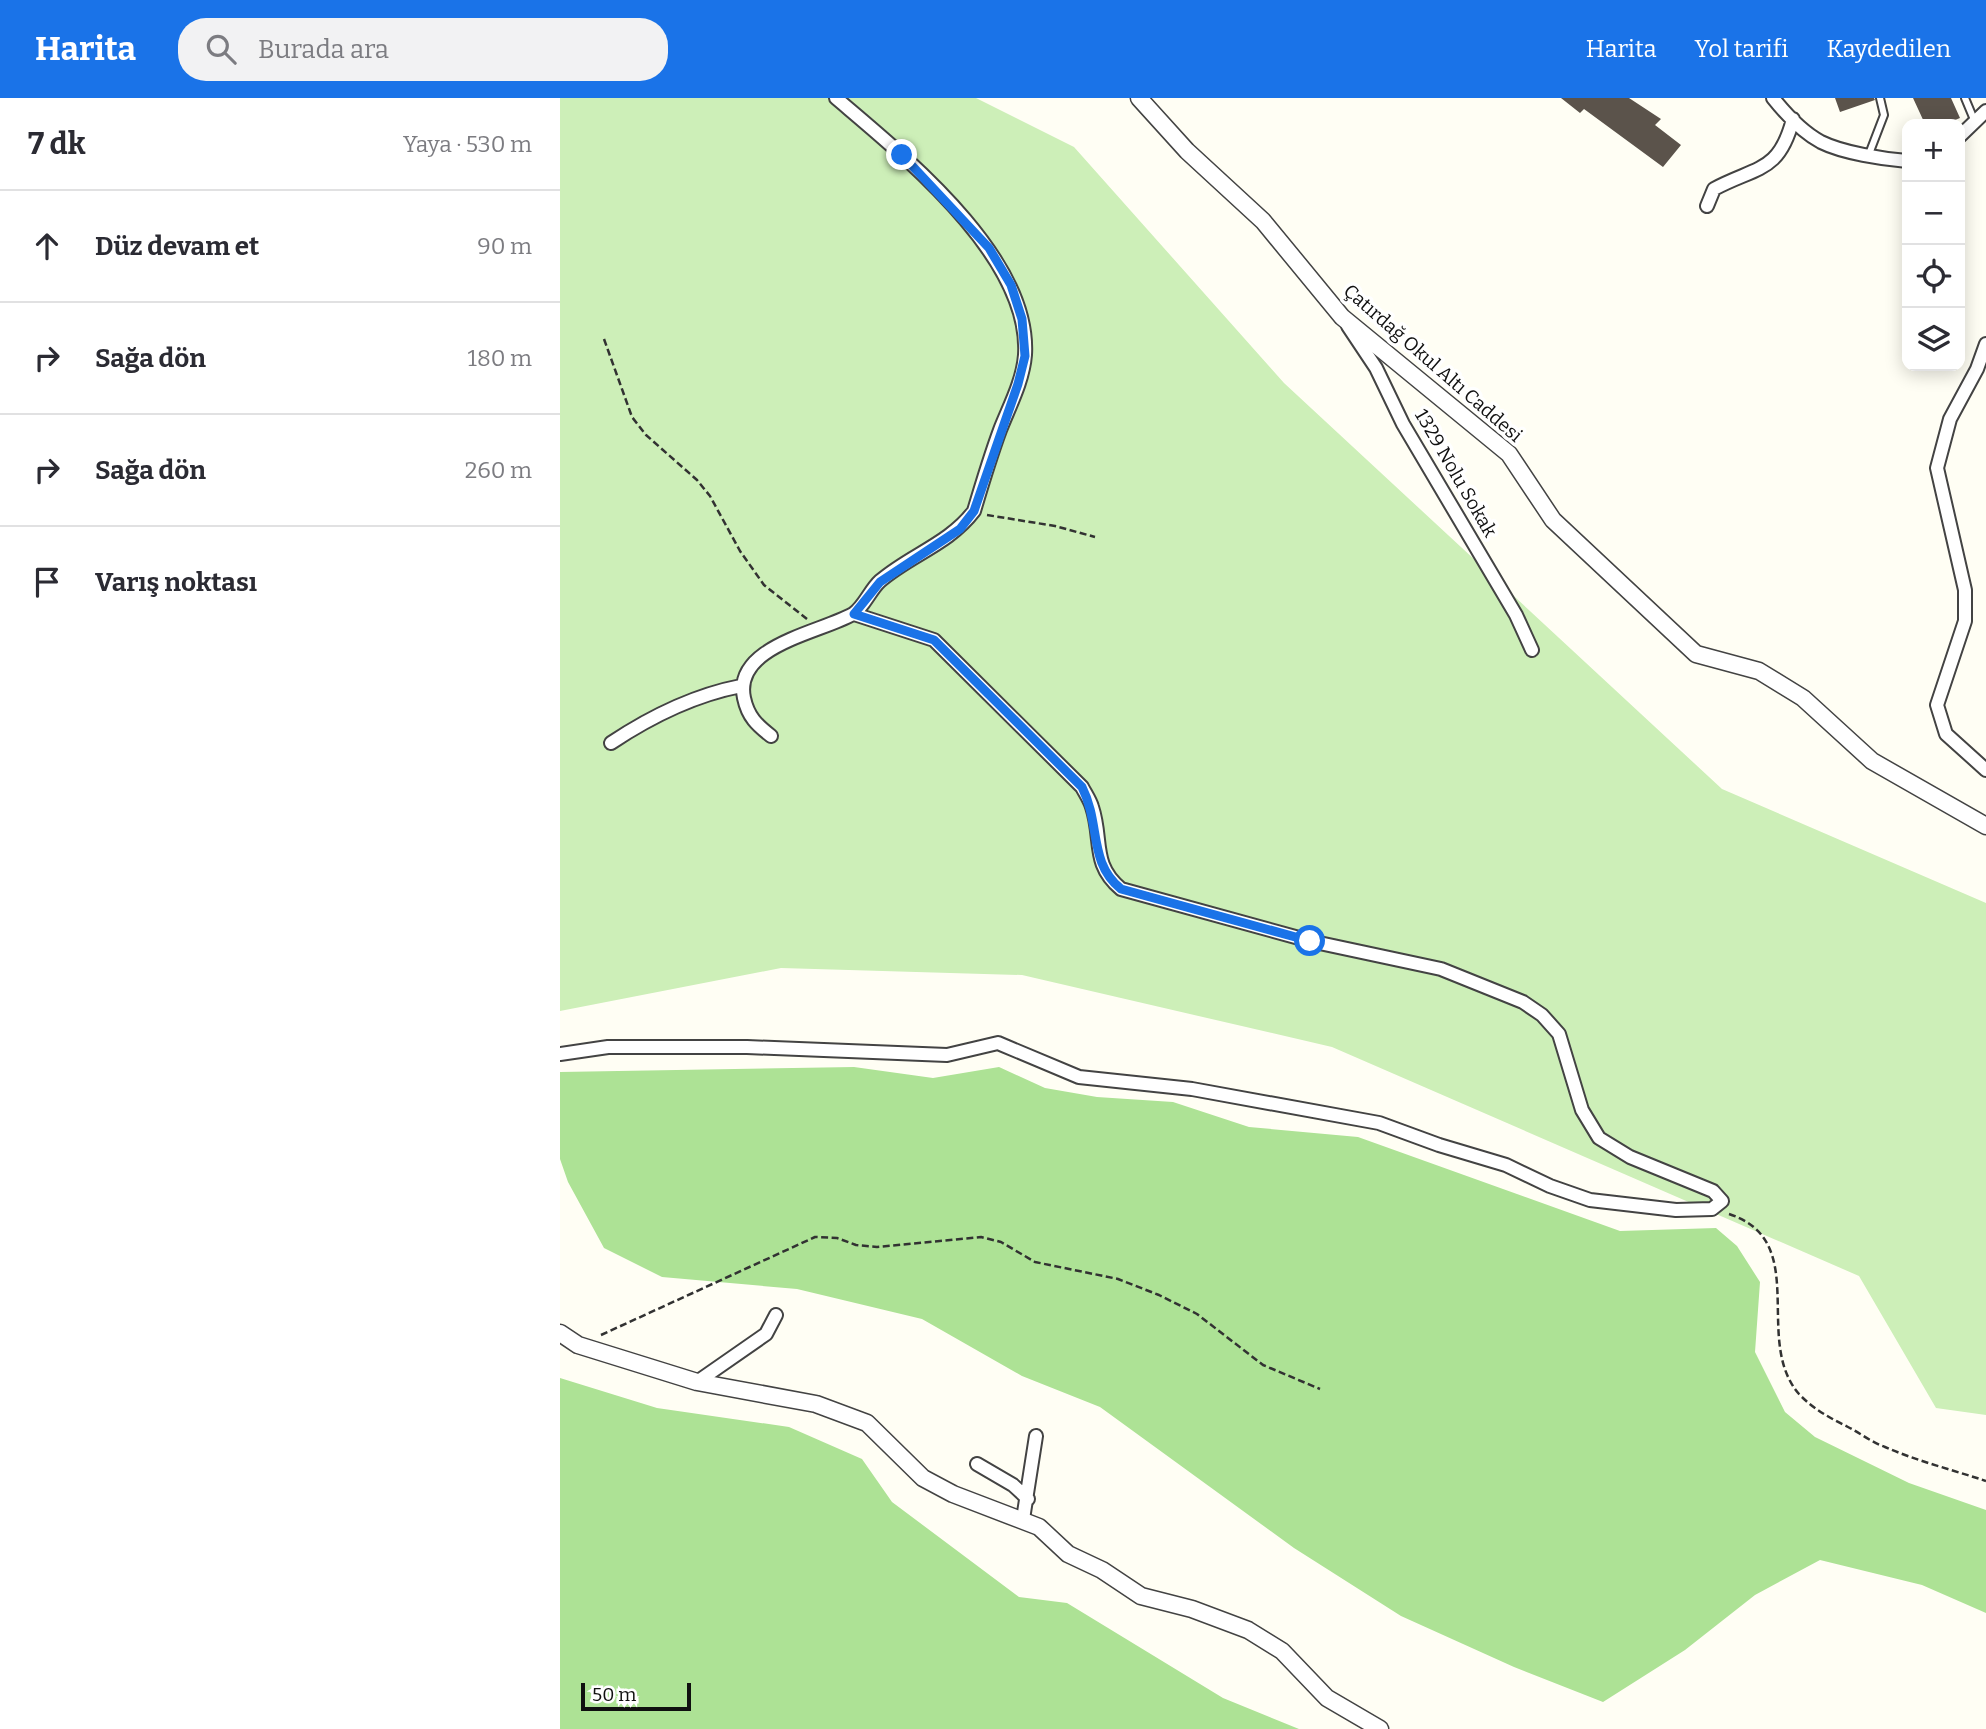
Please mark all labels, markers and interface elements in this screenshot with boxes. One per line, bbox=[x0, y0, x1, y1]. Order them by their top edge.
search box bbox=[178, 18, 668, 81]
text: Harita bbox=[35, 29, 136, 69]
icon: search bbox=[202, 30, 240, 68]
text: Burada ara bbox=[258, 34, 389, 65]
text: Harita bbox=[1586, 35, 1657, 63]
text: Yol tarifi bbox=[1695, 35, 1788, 63]
text: Kaydedilen bbox=[1826, 35, 1951, 63]
map controls bbox=[1902, 119, 1965, 371]
button: + bbox=[1902, 119, 1965, 182]
text: 7 dk bbox=[28, 126, 85, 162]
text: Yaya · 530 m bbox=[403, 130, 532, 158]
route end bbox=[886, 139, 917, 170]
button: − bbox=[1902, 182, 1965, 245]
icon: ahead bbox=[28, 227, 66, 265]
text: Düz devam et bbox=[95, 231, 259, 262]
text: 90 m bbox=[477, 232, 532, 260]
button: locate bbox=[1902, 245, 1965, 308]
street label: Çatırdağ Okul Altı Caddesi bbox=[1339, 279, 1527, 447]
button: layers bbox=[1902, 308, 1965, 371]
icon: right bbox=[28, 339, 66, 377]
text: Sağa dön bbox=[95, 343, 206, 374]
text: 180 m bbox=[468, 344, 532, 372]
street label: 1329 Nolu Sokak bbox=[1410, 405, 1502, 541]
icon: right bbox=[28, 451, 66, 489]
text: Sağa dön bbox=[95, 455, 206, 486]
text: 260 m bbox=[465, 456, 532, 484]
icon: arrive bbox=[28, 563, 66, 601]
text: Varış noktası bbox=[95, 567, 257, 598]
route start bbox=[1294, 925, 1325, 956]
scale bar bbox=[581, 1680, 691, 1712]
text: 50 m bbox=[592, 1683, 636, 1706]

